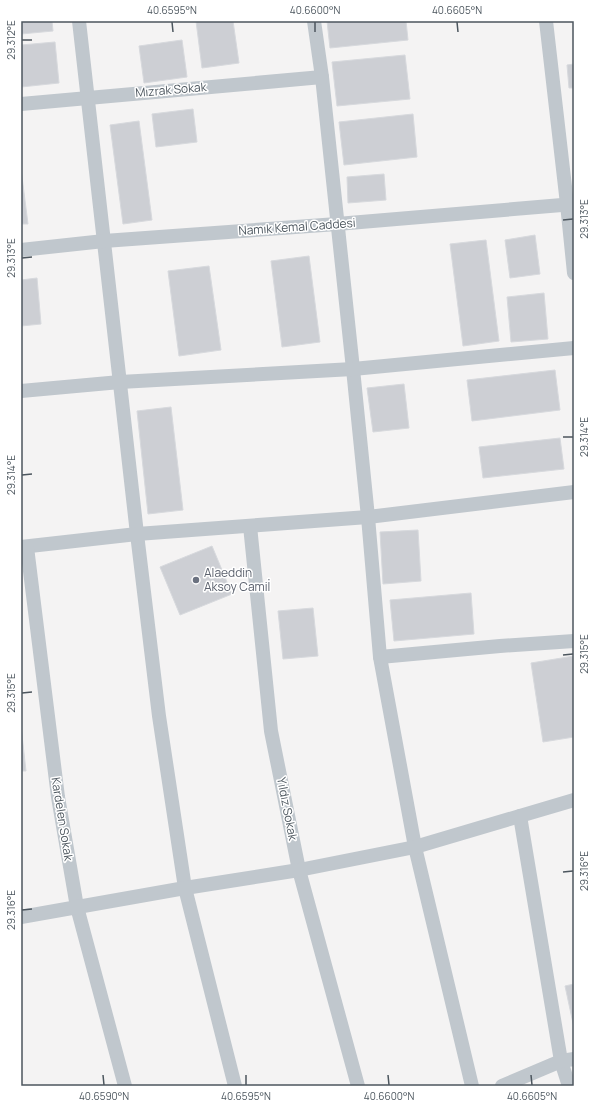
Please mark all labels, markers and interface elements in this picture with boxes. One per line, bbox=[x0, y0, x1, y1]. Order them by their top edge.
text: 40.6595°N bbox=[147, 3, 197, 17]
text: 40.6600°N bbox=[290, 3, 340, 17]
text: 40.6605°N bbox=[432, 3, 482, 17]
text: 29.312°E bbox=[4, 20, 18, 60]
street label: Mızrak Sokak bbox=[135, 78, 208, 101]
text: 29.313°E bbox=[577, 199, 591, 239]
street label: Namık Kemal Caddesi bbox=[238, 214, 356, 239]
text: 29.313°E bbox=[4, 238, 18, 278]
text: 29.314°E bbox=[577, 417, 591, 457]
text: 29.314°E bbox=[4, 455, 18, 495]
place label: Alaeddin Aksoy Camiİ bbox=[204, 564, 270, 595]
marker: Alaeddin Aksoy Camiİ bbox=[191, 575, 201, 585]
text: 29.315°E bbox=[577, 634, 591, 674]
text: 29.315°E bbox=[4, 673, 18, 713]
street label: Kardelen Sokak bbox=[48, 776, 78, 863]
street label: Yıldız Sokak bbox=[273, 776, 302, 843]
text: 29.316°E bbox=[577, 851, 591, 891]
text: 29.316°E bbox=[4, 890, 18, 930]
text: 40.6590°N bbox=[79, 1089, 129, 1103]
text: 40.6595°N bbox=[221, 1089, 271, 1103]
text: 40.6600°N bbox=[364, 1089, 414, 1103]
text: 40.6605°N bbox=[507, 1089, 557, 1103]

